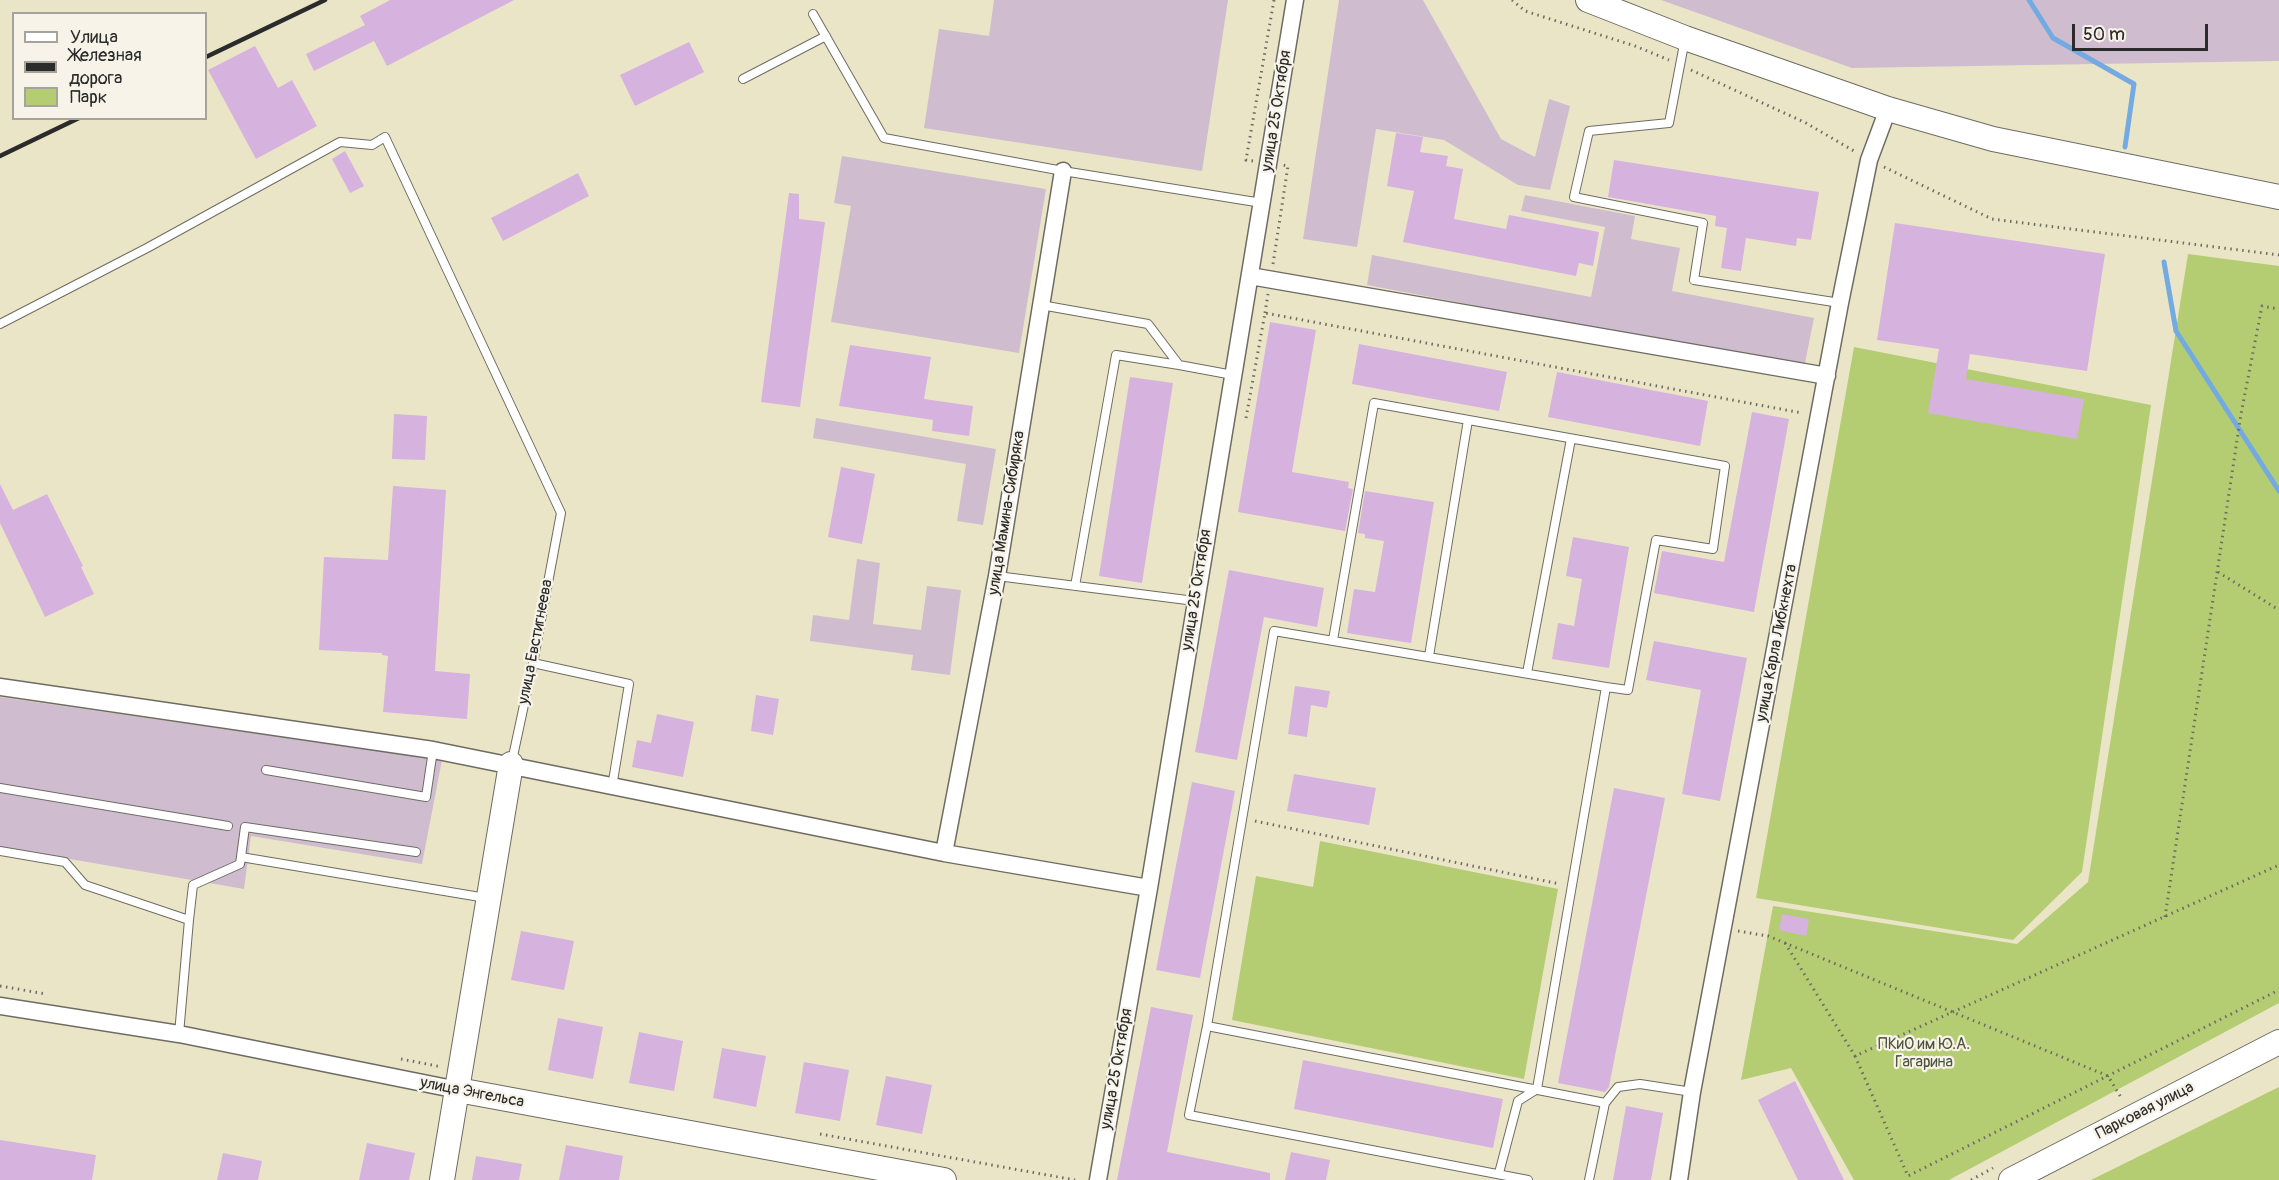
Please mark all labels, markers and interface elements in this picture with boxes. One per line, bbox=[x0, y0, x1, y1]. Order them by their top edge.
legend bbox=[12, 12, 207, 120]
scale bar bbox=[2075, 12, 2212, 50]
text: 50 m bbox=[2083, 23, 2125, 46]
text: Улица bbox=[70, 26, 118, 49]
text: Железная дорога bbox=[69, 44, 142, 90]
street label: улица 25 Октября bbox=[1258, 49, 1296, 173]
text: Парк bbox=[70, 86, 107, 109]
street label: улица Мамина-Сибиряка bbox=[985, 429, 1029, 597]
street label: улица 25 Октября bbox=[1178, 528, 1216, 652]
street label: улица Карла Либкнехта bbox=[1752, 562, 1802, 724]
street label: улица Евстигнеева bbox=[514, 578, 558, 706]
street label: улица 25 Октября bbox=[1097, 1007, 1137, 1131]
park label: ПКиО им Ю.А. Гагарина bbox=[1878, 1035, 1970, 1073]
street label: улица Энгельса bbox=[418, 1074, 526, 1112]
street label: Парковая улица bbox=[2093, 1078, 2197, 1144]

